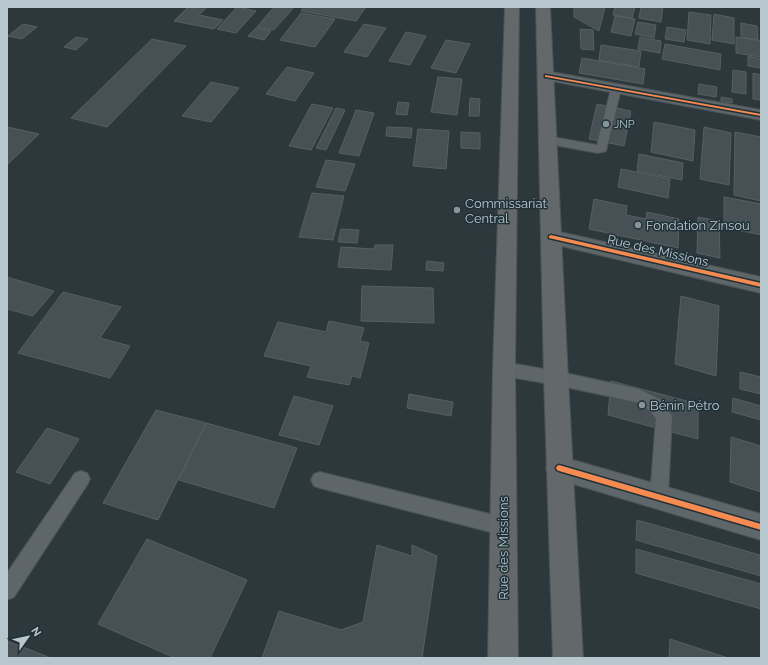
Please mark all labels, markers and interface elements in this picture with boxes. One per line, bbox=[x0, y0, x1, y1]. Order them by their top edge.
place label: JNP bbox=[614, 118, 635, 131]
marker: JNP bbox=[601, 119, 611, 129]
place label: Commissariat Central bbox=[465, 196, 547, 226]
marker: Commissariat Central bbox=[452, 205, 462, 215]
place label: Fondation Zinsou bbox=[646, 218, 750, 233]
marker: Fondation Zinsou bbox=[633, 220, 643, 230]
street label: Rue des Missions bbox=[606, 232, 710, 269]
place label: Bénin Pétro bbox=[650, 398, 720, 413]
marker: Bénin Pétro bbox=[637, 400, 647, 410]
street label: Rue des Missions bbox=[496, 496, 511, 600]
north arrow bbox=[8, 617, 48, 657]
text: N bbox=[28, 625, 44, 639]

